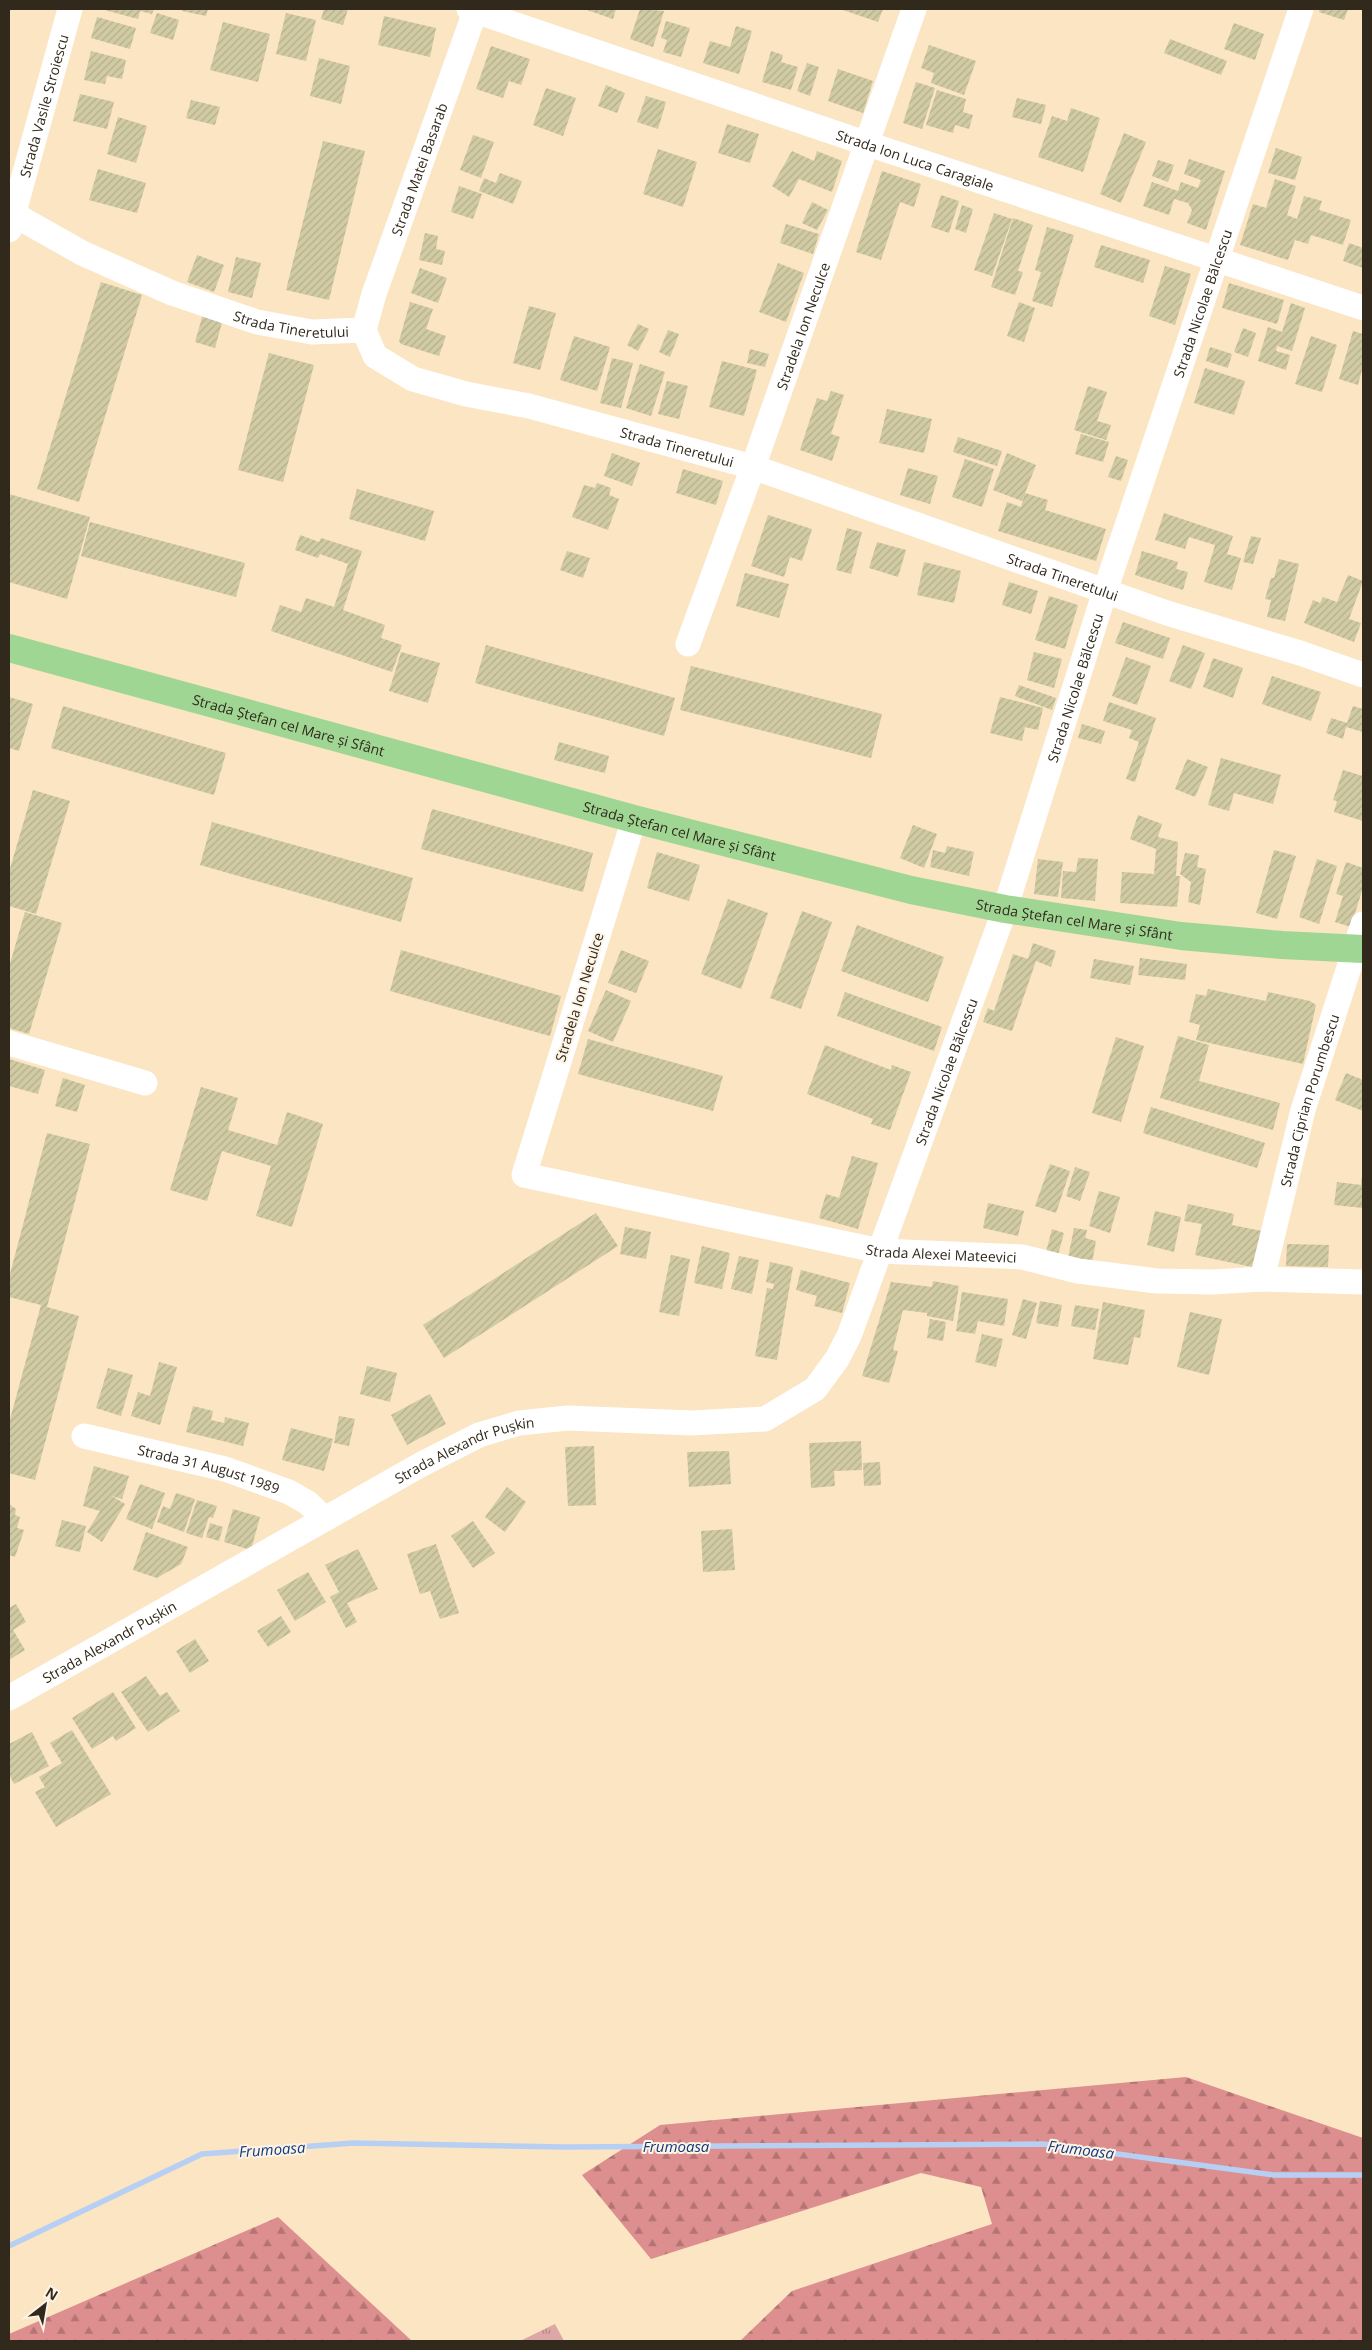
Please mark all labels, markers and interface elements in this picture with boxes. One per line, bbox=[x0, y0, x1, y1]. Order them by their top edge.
street label: Strada Vasile Stroiescu bbox=[14, 32, 72, 179]
street label: Strada Matei Basarab bbox=[386, 100, 451, 238]
street label: Strada Ion Luca Caragiale bbox=[834, 124, 997, 195]
street label: Strada Nicolae Bălcescu bbox=[1168, 227, 1236, 380]
street label: Stradela Ion Neculce bbox=[771, 260, 834, 392]
street label: Strada Tineretului bbox=[231, 305, 349, 342]
street label: Strada Tineretului bbox=[618, 422, 736, 471]
street label: Strada Tineretului bbox=[1005, 548, 1121, 605]
street label: Strada Nicolae Bălcescu bbox=[1042, 611, 1107, 765]
street label: Strada Ștefan cel Mare și Sfânt bbox=[190, 689, 387, 760]
street label: Strada Ștefan cel Mare și Sfânt bbox=[581, 796, 778, 865]
street label: Strada Ștefan cel Mare și Sfânt bbox=[975, 894, 1174, 944]
street label: Stradela Ion Neculce bbox=[550, 930, 608, 1064]
street label: Strada Nicolae Bălcescu bbox=[910, 995, 981, 1148]
street label: Strada Ciprian Porumbescu bbox=[1275, 1011, 1343, 1188]
street label: Strada Alexei Mateevici bbox=[864, 1239, 1017, 1266]
street label: Strada Alexandr Pușkin bbox=[391, 1412, 535, 1487]
street label: Strada 31 August 1989 bbox=[136, 1439, 282, 1497]
street label: Strada Alexandr Pușkin bbox=[39, 1596, 180, 1687]
water label: Frumoasa bbox=[1047, 2135, 1116, 2163]
water label: Frumoasa bbox=[643, 2136, 710, 2156]
water label: Frumoasa bbox=[238, 2137, 306, 2161]
north arrow bbox=[20, 2280, 70, 2330]
text: N bbox=[42, 2282, 62, 2305]

